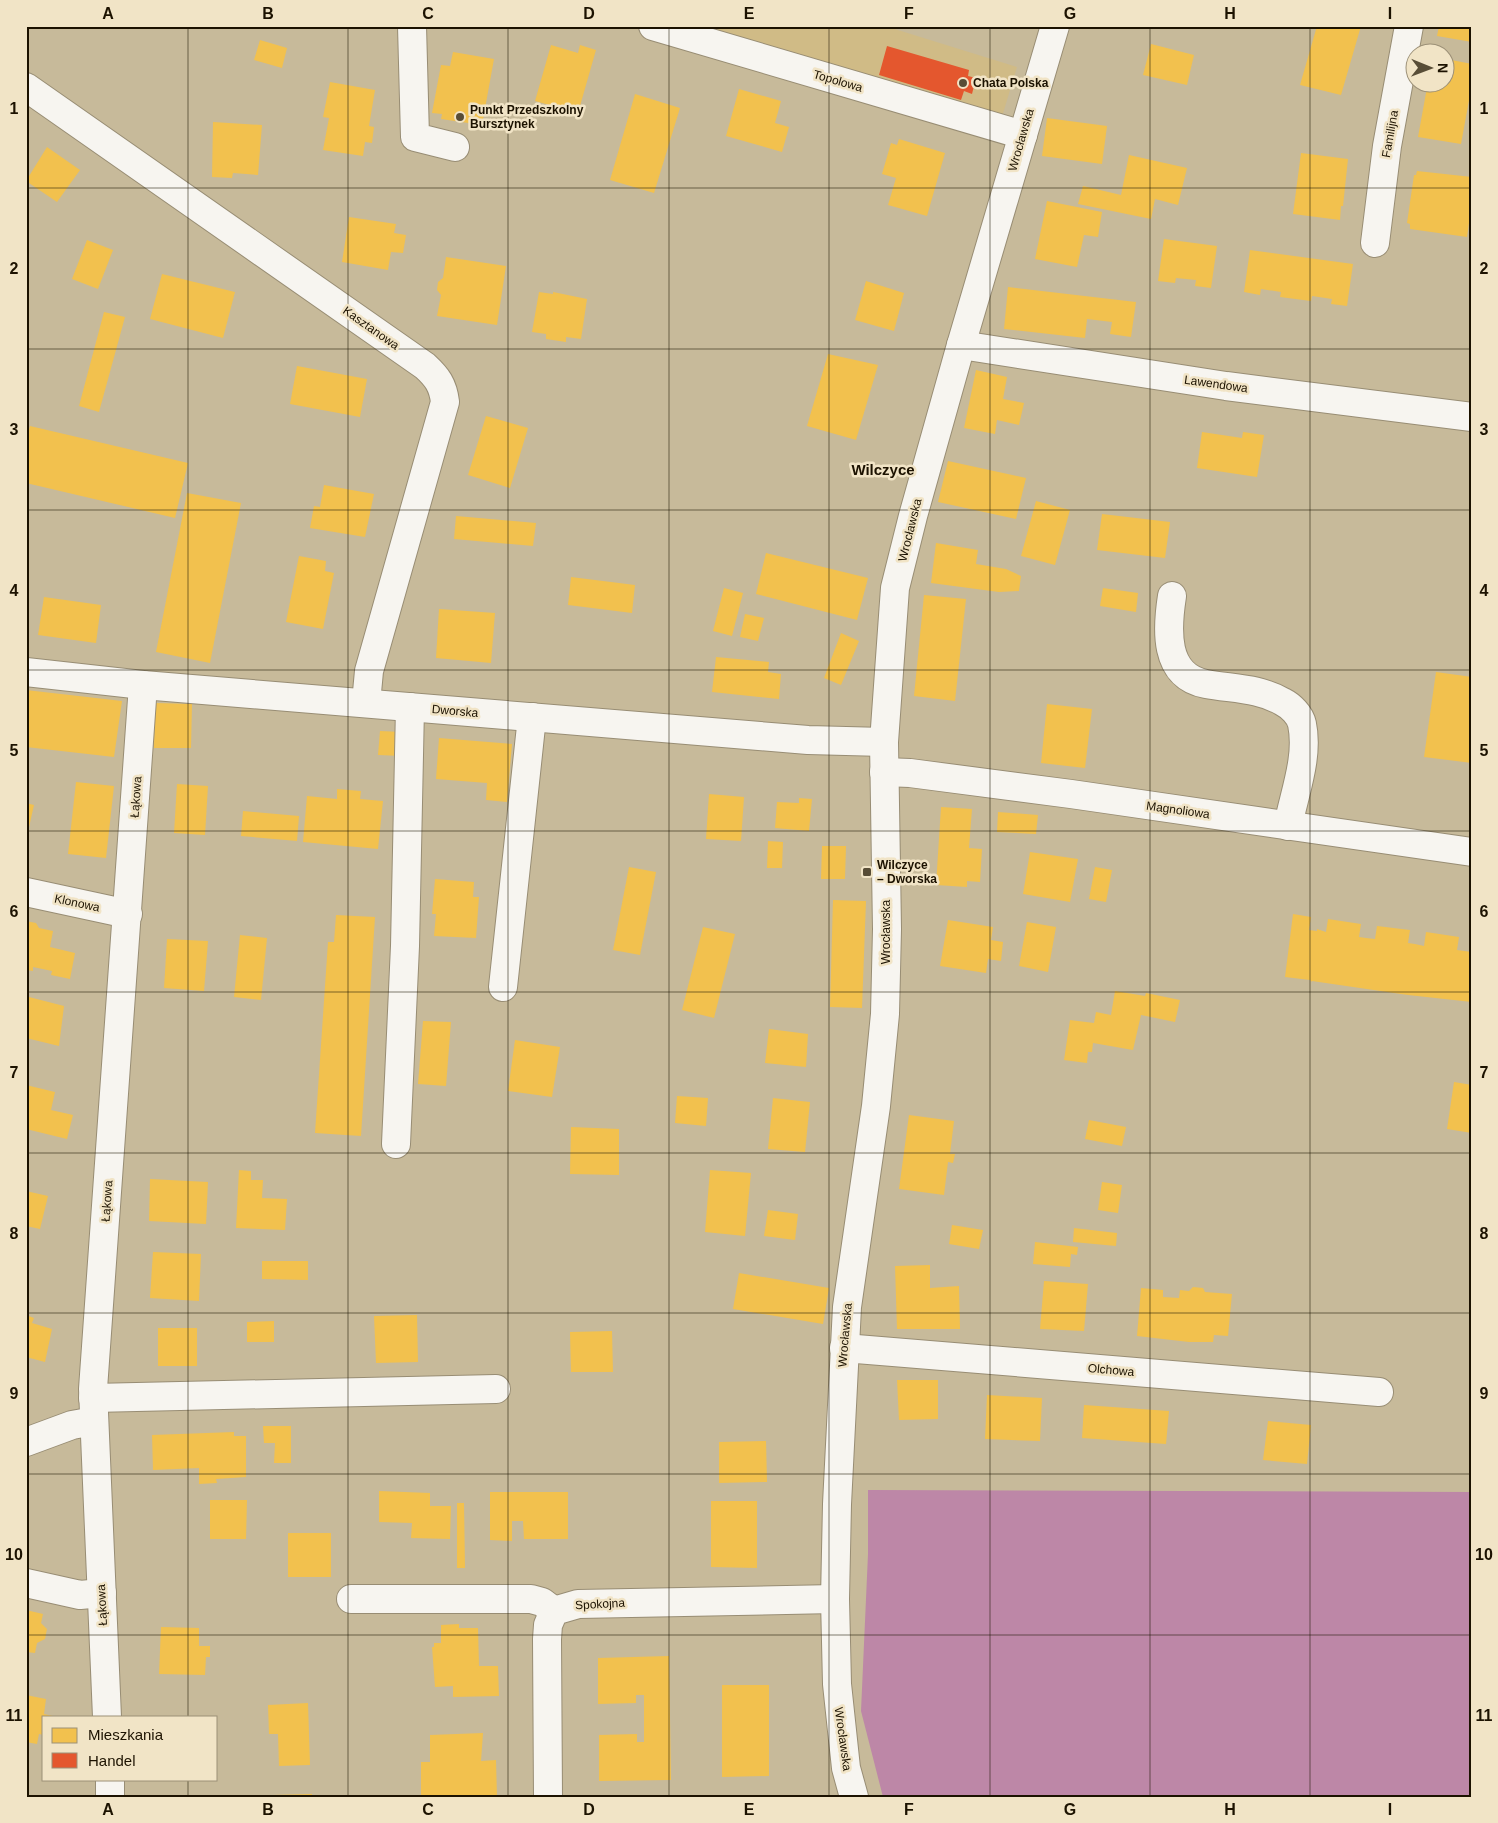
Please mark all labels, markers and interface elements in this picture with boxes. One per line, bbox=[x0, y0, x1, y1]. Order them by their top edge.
text: A bbox=[102, 5, 114, 22]
text: B bbox=[262, 5, 274, 22]
text: C bbox=[422, 5, 434, 22]
text: D bbox=[583, 5, 595, 22]
text: E bbox=[744, 5, 755, 22]
text: F bbox=[904, 5, 914, 22]
text: G bbox=[1064, 5, 1076, 22]
text: H bbox=[1224, 5, 1236, 22]
text: I bbox=[1388, 5, 1392, 22]
north arrow bbox=[1406, 42, 1456, 92]
text: N bbox=[1435, 63, 1451, 73]
street label: Topolowa bbox=[812, 67, 865, 95]
place label: Chata Polska bbox=[973, 76, 1049, 90]
marker: Chata Polska bbox=[957, 77, 969, 89]
text: 1 bbox=[10, 100, 19, 117]
text: 1 bbox=[1480, 100, 1489, 117]
place label: Punkt Przedszkolny Bursztynek bbox=[470, 103, 584, 131]
street label: Wrocławska bbox=[1005, 107, 1037, 173]
street label: Familijna bbox=[1379, 109, 1401, 159]
marker: Punkt Przedszkolny Bursztynek bbox=[454, 111, 466, 123]
text: 2 bbox=[10, 260, 19, 277]
text: 2 bbox=[1480, 260, 1489, 277]
street label: Kasztanowa bbox=[340, 304, 402, 353]
street label: Lawendowa bbox=[1183, 373, 1249, 395]
text: 3 bbox=[10, 421, 19, 438]
text: 3 bbox=[1480, 421, 1489, 438]
district label: Wilczyce bbox=[851, 461, 915, 478]
street label: Wrocławska bbox=[895, 497, 925, 563]
text: 4 bbox=[10, 582, 19, 599]
text: 4 bbox=[1480, 582, 1489, 599]
street label: Dworska bbox=[431, 702, 479, 720]
text: 5 bbox=[10, 742, 19, 759]
text: 5 bbox=[1480, 742, 1489, 759]
street label: Łąkowa bbox=[128, 776, 144, 818]
street label: Magnoliowa bbox=[1145, 799, 1211, 821]
place label: Wilczyce – Dworska bbox=[877, 858, 937, 886]
marker: Wilczyce – Dworska bbox=[861, 866, 873, 878]
street label: Klonowa bbox=[53, 891, 101, 915]
street label: Wrocławska bbox=[879, 899, 893, 964]
text: 6 bbox=[10, 903, 19, 920]
text: 6 bbox=[1480, 903, 1489, 920]
text: 7 bbox=[10, 1064, 19, 1081]
text: 7 bbox=[1480, 1064, 1489, 1081]
street label: Łąkowa bbox=[99, 1180, 115, 1222]
text: 8 bbox=[10, 1225, 19, 1242]
text: 8 bbox=[1480, 1225, 1489, 1242]
street label: Wrocławska bbox=[835, 1302, 855, 1368]
street label: Olchowa bbox=[1087, 1361, 1135, 1379]
text: 9 bbox=[10, 1385, 19, 1402]
text: 9 bbox=[1480, 1385, 1489, 1402]
text: 10 bbox=[5, 1546, 23, 1563]
text: 10 bbox=[1475, 1546, 1493, 1563]
street label: Łąkowa bbox=[94, 1584, 110, 1626]
street label: Spokojna bbox=[575, 1596, 626, 1612]
street label: Wrocławska bbox=[832, 1706, 854, 1772]
text: 11 bbox=[6, 1707, 23, 1724]
text: 11 bbox=[1476, 1707, 1493, 1724]
legend bbox=[42, 1716, 218, 1780]
text: Mieszkania bbox=[88, 1726, 164, 1743]
text: Handel bbox=[88, 1752, 136, 1769]
text: A bbox=[102, 1801, 114, 1818]
text: B bbox=[262, 1801, 274, 1818]
text: C bbox=[422, 1801, 434, 1818]
text: D bbox=[583, 1801, 595, 1818]
text: E bbox=[744, 1801, 755, 1818]
text: F bbox=[904, 1801, 914, 1818]
text: G bbox=[1064, 1801, 1076, 1818]
text: H bbox=[1224, 1801, 1236, 1818]
text: I bbox=[1388, 1801, 1392, 1818]

